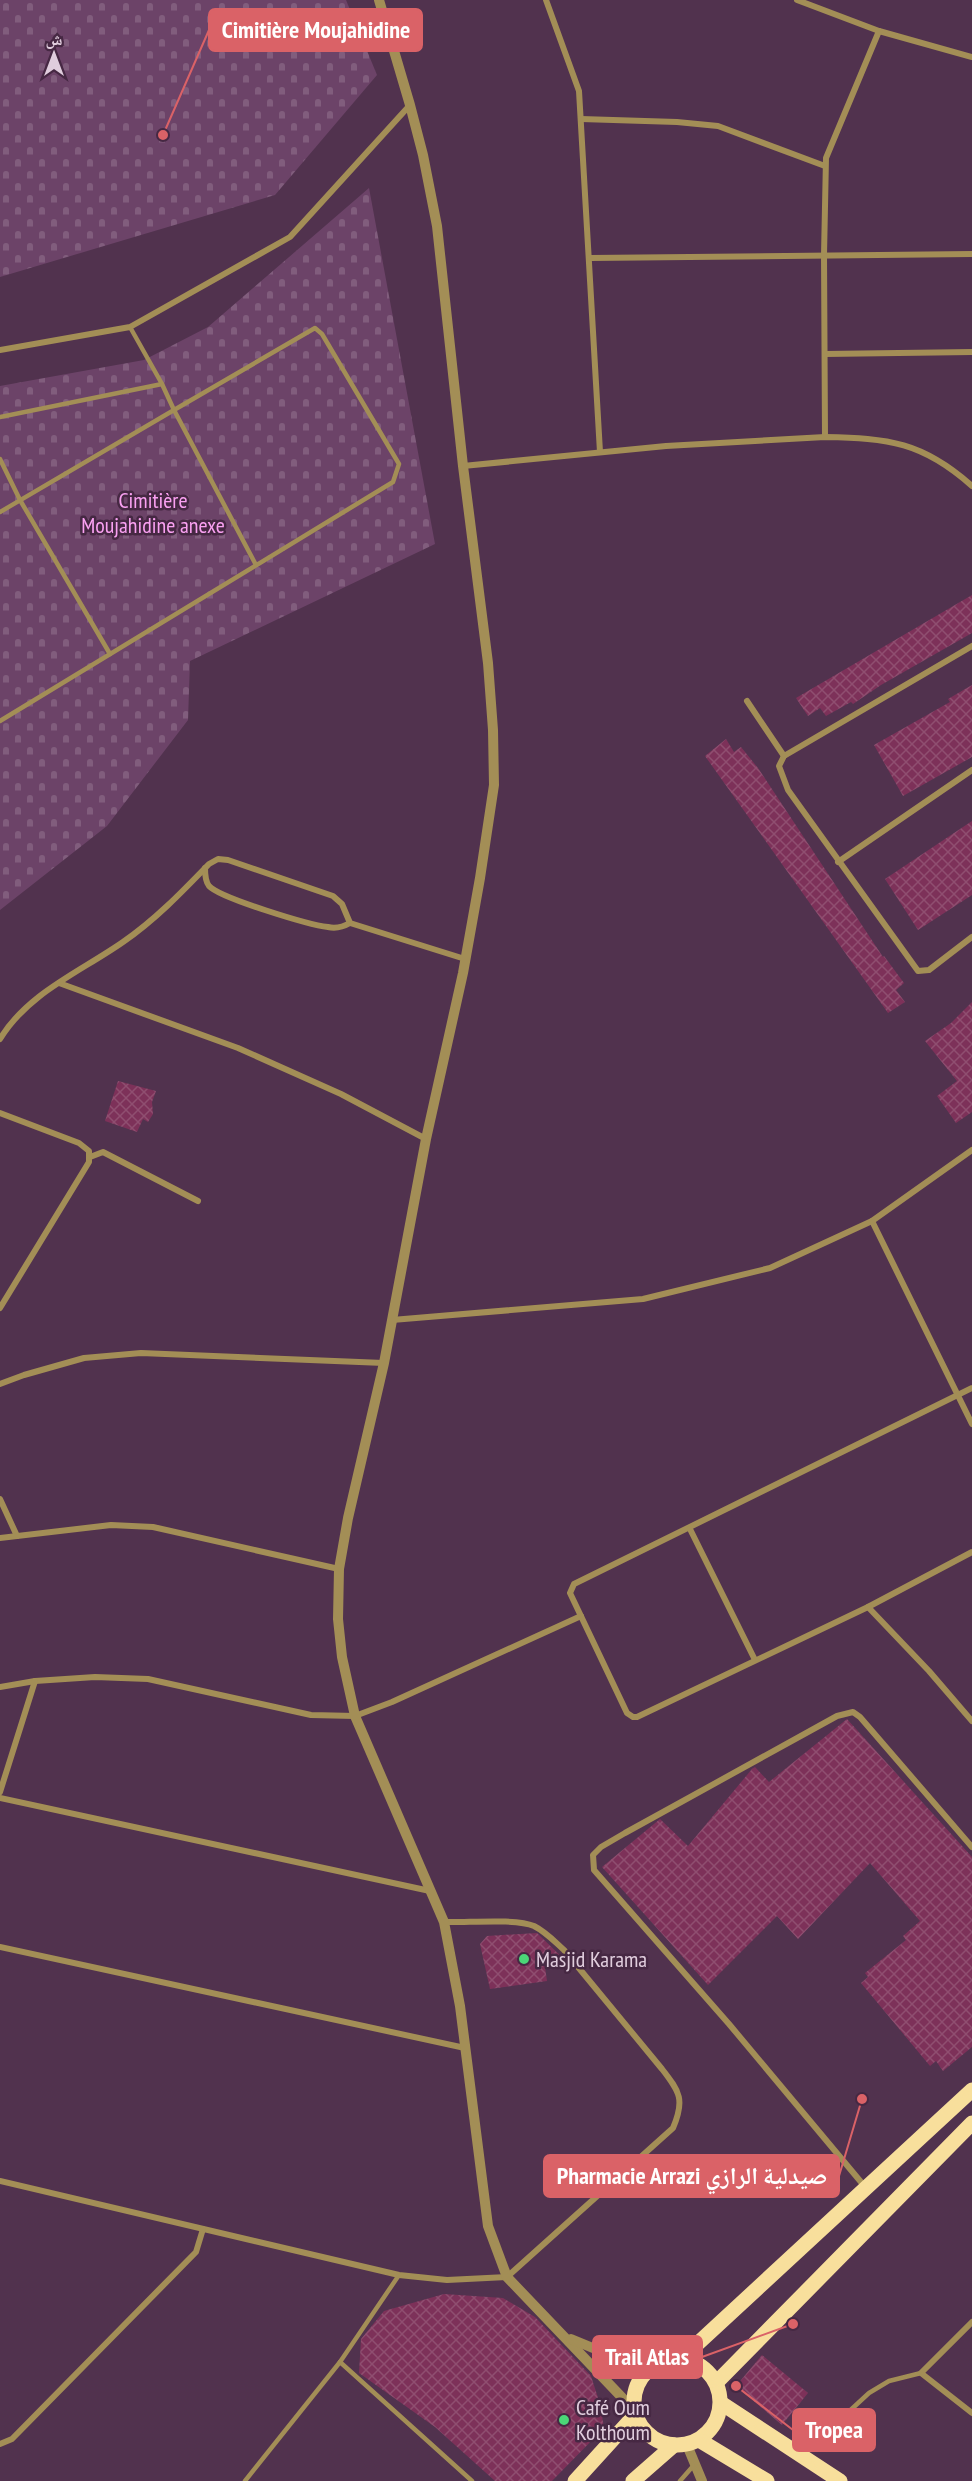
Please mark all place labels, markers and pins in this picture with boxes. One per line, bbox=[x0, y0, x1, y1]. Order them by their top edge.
callout: Cimitière Moujahidine bbox=[209, 9, 422, 51]
place label: Masjid Karama bbox=[536, 1945, 647, 1973]
marker: Masjid Karama bbox=[517, 1952, 531, 1966]
callout: Pharmacie Arrazi صيدلية الرازي bbox=[544, 2155, 839, 2197]
callout: Trail Atlas bbox=[593, 2336, 702, 2378]
place label: Café Oum Kolthoum bbox=[576, 2393, 650, 2446]
callout: Tropea bbox=[793, 2409, 875, 2451]
marker: Café Oum Kolthoum bbox=[557, 2413, 571, 2427]

